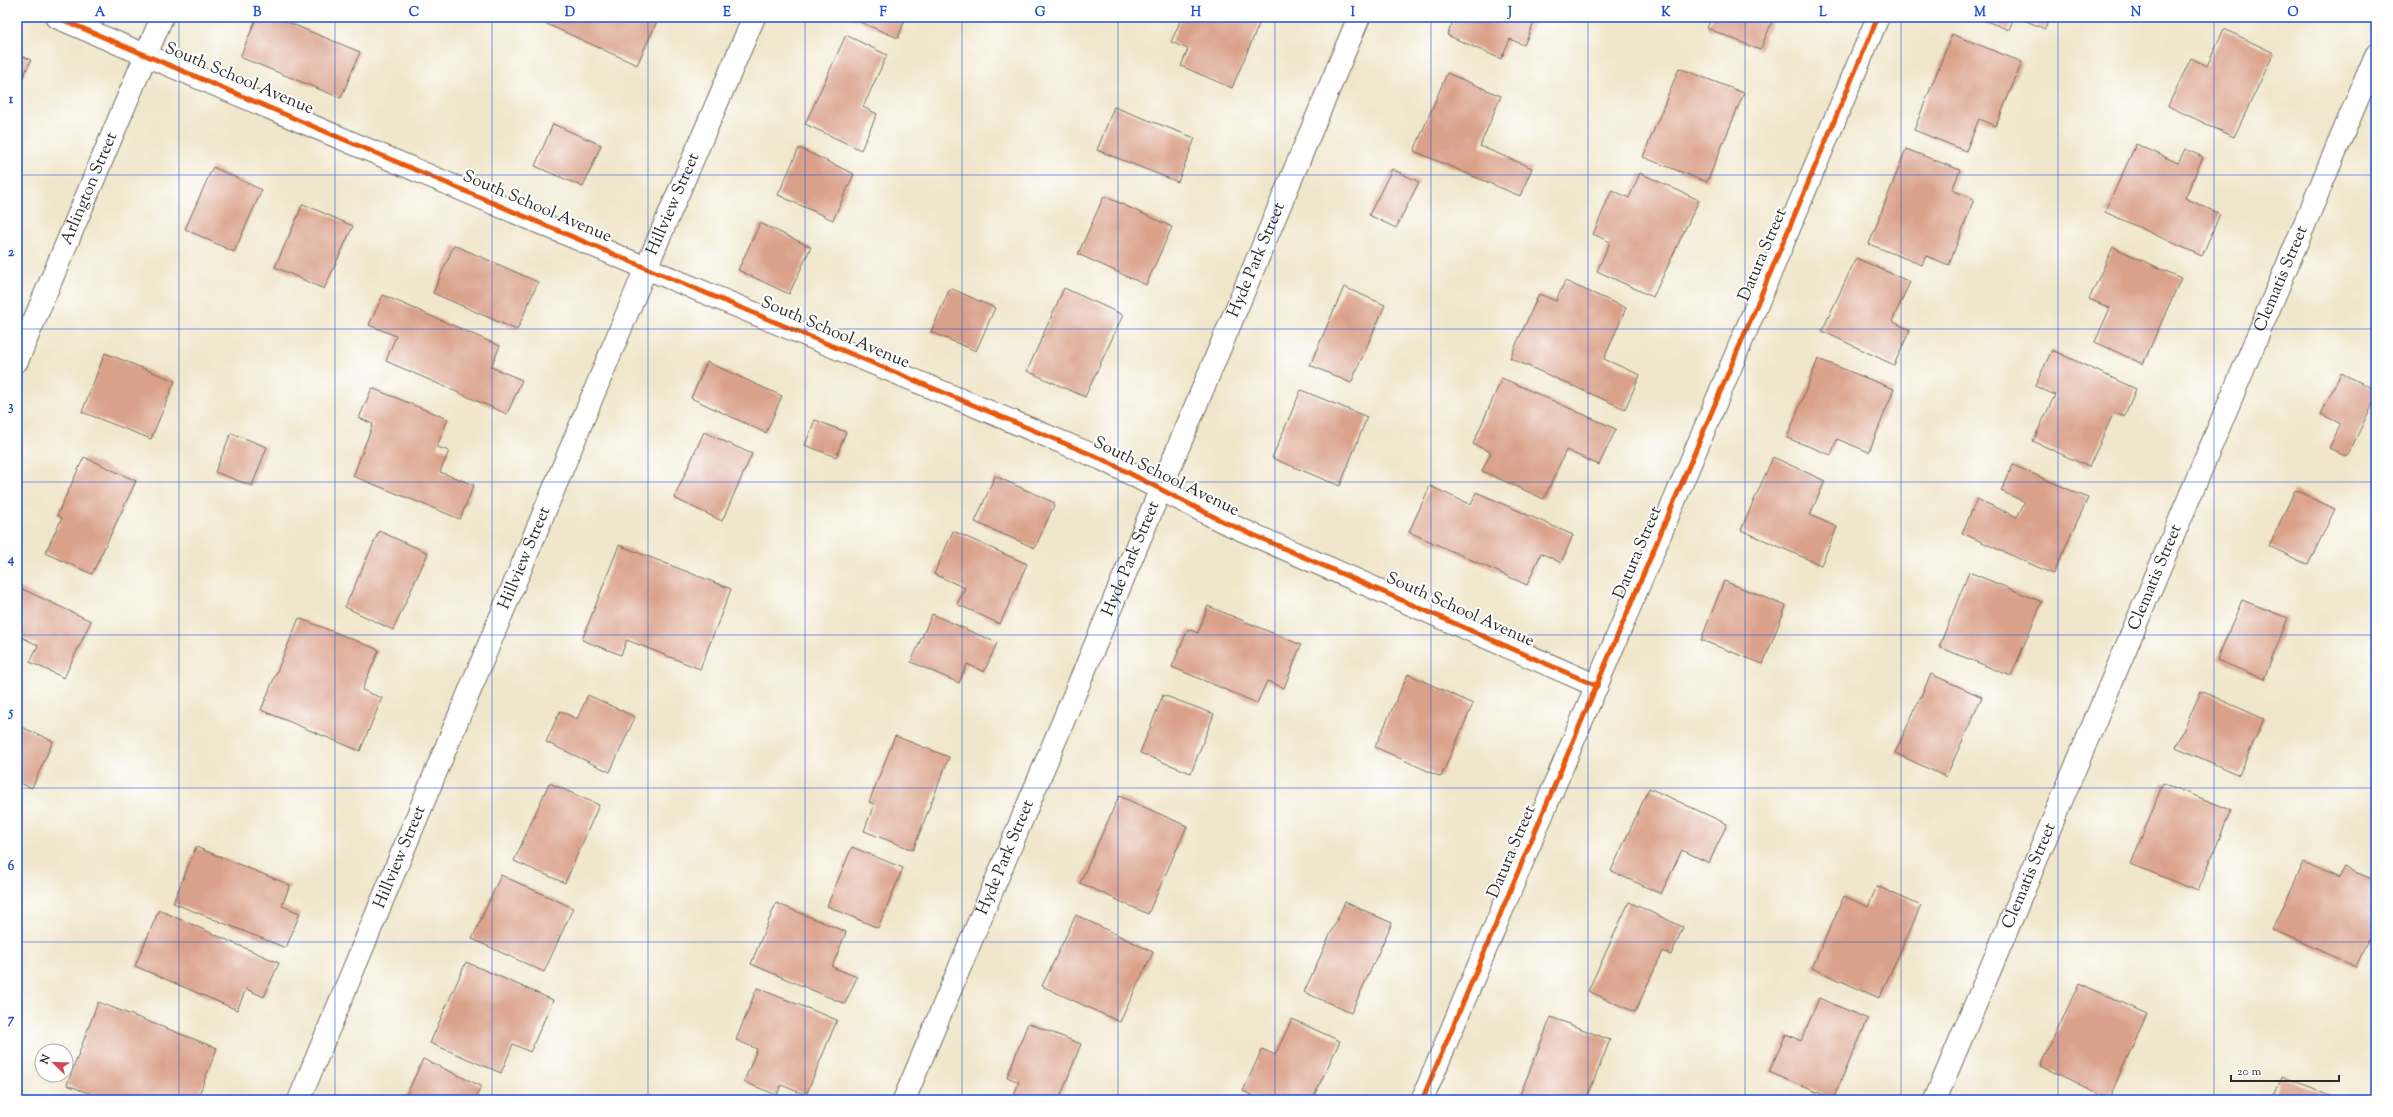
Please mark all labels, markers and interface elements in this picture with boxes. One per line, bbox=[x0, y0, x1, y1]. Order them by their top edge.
text: A bbox=[95, 4, 106, 22]
text: B bbox=[253, 4, 262, 22]
text: C bbox=[409, 4, 419, 22]
text: D bbox=[565, 4, 575, 22]
text: E bbox=[723, 4, 731, 22]
text: F bbox=[879, 4, 887, 22]
text: G bbox=[1035, 4, 1046, 22]
text: H bbox=[1191, 4, 1202, 22]
text: I bbox=[1351, 4, 1356, 22]
text: J bbox=[1507, 4, 1512, 22]
text: K bbox=[1661, 4, 1671, 22]
text: L bbox=[1819, 4, 1827, 22]
text: M bbox=[1974, 4, 1986, 22]
text: N bbox=[2131, 4, 2142, 22]
text: O bbox=[2287, 4, 2299, 22]
street label: South School Avenue bbox=[161, 37, 317, 121]
text: 1 bbox=[9, 91, 14, 109]
street label: Arlington Street bbox=[55, 128, 124, 249]
street label: Hillview Street bbox=[641, 149, 706, 259]
street label: South School Avenue bbox=[459, 165, 615, 249]
street label: Hyde Park Street bbox=[1222, 199, 1292, 321]
street label: Datura Street bbox=[1733, 205, 1793, 305]
street label: Clematis Street bbox=[2248, 222, 2314, 336]
text: 2 bbox=[8, 244, 15, 262]
street label: South School Avenue bbox=[757, 291, 913, 375]
text: 3 bbox=[8, 398, 14, 416]
street label: South School Avenue bbox=[1089, 431, 1243, 523]
street label: Hyde Park Street bbox=[1097, 497, 1166, 620]
street label: Hillview Street bbox=[493, 503, 557, 613]
street label: Datura Street bbox=[1608, 503, 1668, 603]
street label: Clematis Street bbox=[2122, 521, 2189, 634]
text: 4 bbox=[7, 551, 15, 569]
street label: South School Avenue bbox=[1382, 567, 1538, 654]
text: 5 bbox=[8, 704, 14, 722]
street label: Hyde Park Street bbox=[971, 796, 1041, 919]
street label: Hillview Street bbox=[368, 802, 432, 912]
street label: Datura Street bbox=[1482, 802, 1542, 902]
street label: Clematis Street bbox=[1996, 819, 2063, 933]
text: 6 bbox=[8, 858, 15, 876]
text: 7 bbox=[8, 1011, 15, 1029]
north arrow bbox=[34, 1043, 74, 1083]
text: N bbox=[36, 1052, 55, 1068]
scale bar bbox=[2231, 1057, 2339, 1083]
text: 20 m bbox=[2237, 1063, 2262, 1081]

